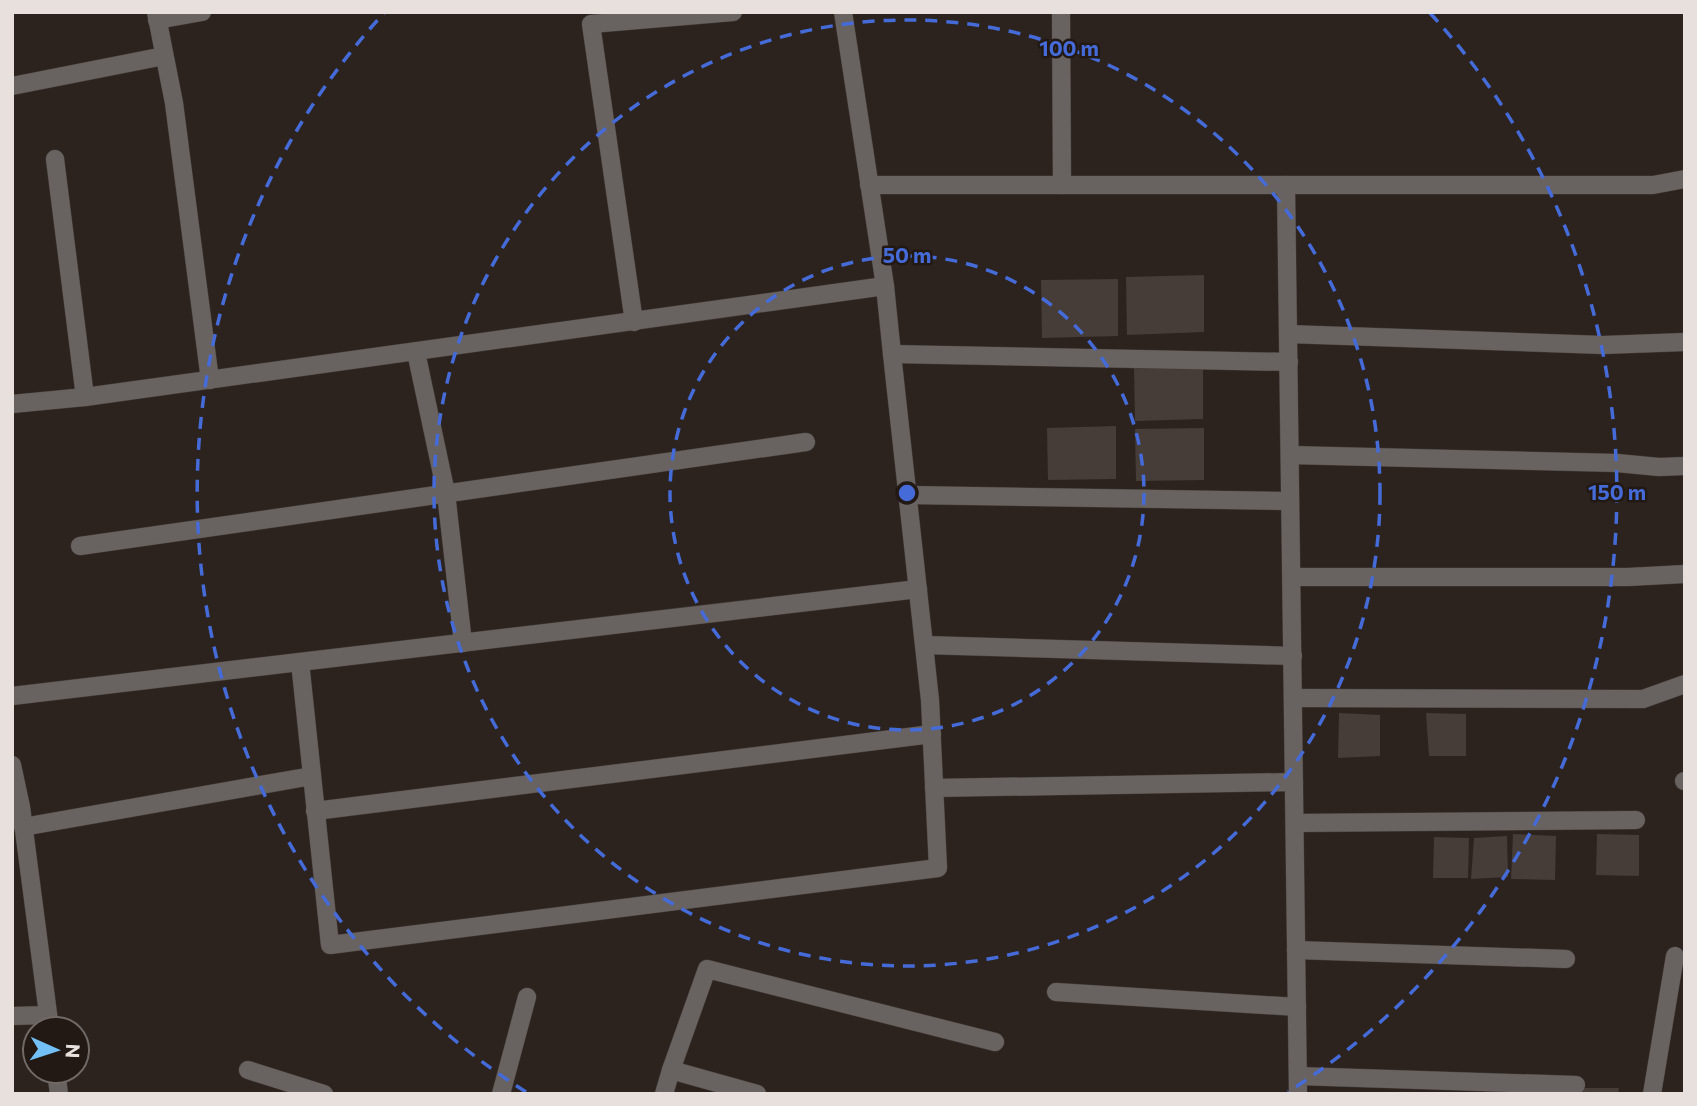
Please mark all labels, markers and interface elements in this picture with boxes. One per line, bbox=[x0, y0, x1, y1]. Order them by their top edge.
text: 100 m bbox=[1039, 35, 1099, 60]
text: 50 m bbox=[883, 242, 931, 267]
text: 150 m bbox=[1588, 479, 1646, 504]
centre of rings bbox=[895, 481, 919, 505]
north arrow bbox=[21, 1015, 91, 1085]
text: N bbox=[62, 1043, 85, 1059]

